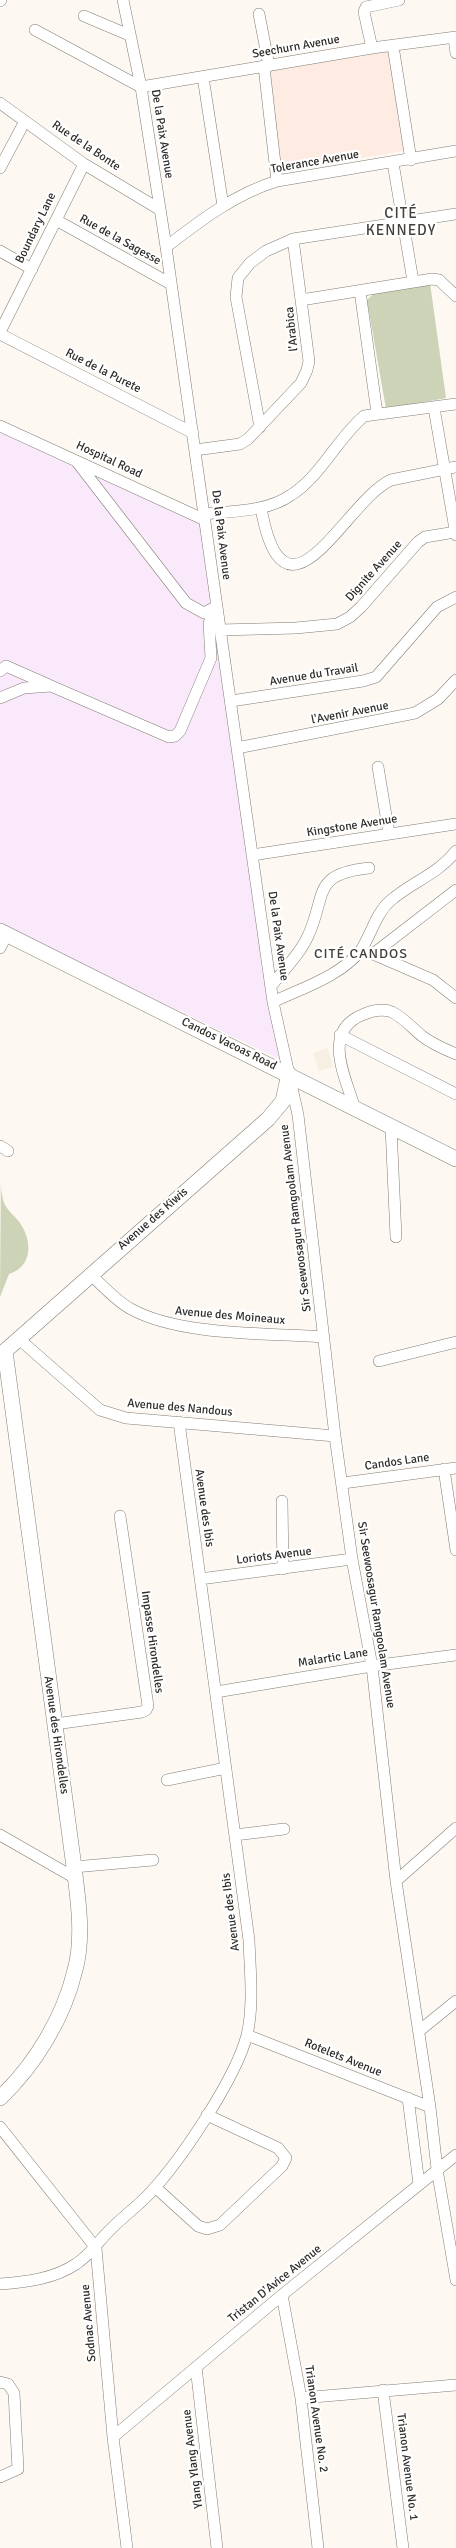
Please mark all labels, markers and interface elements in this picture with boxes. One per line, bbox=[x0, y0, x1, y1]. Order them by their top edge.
street label: Seechurn Avenue bbox=[251, 32, 341, 62]
street label: De la Paix Avenue bbox=[148, 88, 176, 180]
street label: Rue de la Bonte bbox=[49, 118, 123, 174]
street label: Tolerance Avenue bbox=[270, 147, 360, 177]
street label: Boundary Lane bbox=[13, 190, 59, 266]
district label: CITÉ KENNEDY bbox=[365, 205, 437, 240]
street label: Rue de la Sagesse bbox=[77, 212, 163, 268]
street label: l'Arabica bbox=[283, 306, 301, 352]
street label: Rue de la Purete bbox=[63, 346, 143, 396]
street label: Hospital Road bbox=[74, 438, 144, 482]
street label: De la Paix Avenue bbox=[208, 489, 234, 581]
street label: Dignite Avenue bbox=[343, 537, 405, 605]
street label: Avenue du Travail bbox=[269, 661, 359, 689]
street label: l'Avenir Avenue bbox=[310, 698, 390, 728]
street label: Kingstone Avenue bbox=[306, 812, 398, 840]
street label: De la Paix Avenue bbox=[265, 890, 291, 982]
district label: CITÉ CANDOS bbox=[313, 946, 409, 962]
street label: Candos Vacoas Road bbox=[179, 1015, 279, 1073]
street label: Sir Seewoosagur Ramgoolam Avenue bbox=[277, 1123, 315, 1313]
street label: Avenue des Kiwis bbox=[115, 1185, 191, 1253]
street label: Avenue des Moineaux bbox=[174, 1304, 286, 1328]
street label: Avenue des Nandous bbox=[127, 1396, 233, 1420]
street label: Candos Lane bbox=[364, 1450, 430, 1474]
street label: Avenue des Ibis bbox=[191, 1468, 217, 1548]
street label: Sir Seewoosagur Ramgoolam Avenue bbox=[354, 1521, 398, 1709]
street label: Loriots Avenue bbox=[235, 1544, 313, 1568]
street label: Impasse Hirondelles bbox=[138, 1590, 166, 1694]
street label: Malartic Lane bbox=[297, 1645, 369, 1671]
street label: Avenue des Hirondelles bbox=[41, 1675, 71, 1795]
street label: Avenue des Ibis bbox=[219, 1872, 243, 1952]
street label: Rotelets Avenue bbox=[302, 2036, 384, 2080]
street label: Tristan D'Avice Avenue bbox=[226, 2242, 324, 2326]
street label: Sodnac Avenue bbox=[78, 2284, 100, 2362]
street label: Trianon Avenue No. 2 bbox=[301, 2365, 331, 2473]
street label: Ylang Ylang Avenue bbox=[180, 2409, 206, 2509]
street label: Trianon Avenue No. 1 bbox=[393, 2413, 421, 2521]

